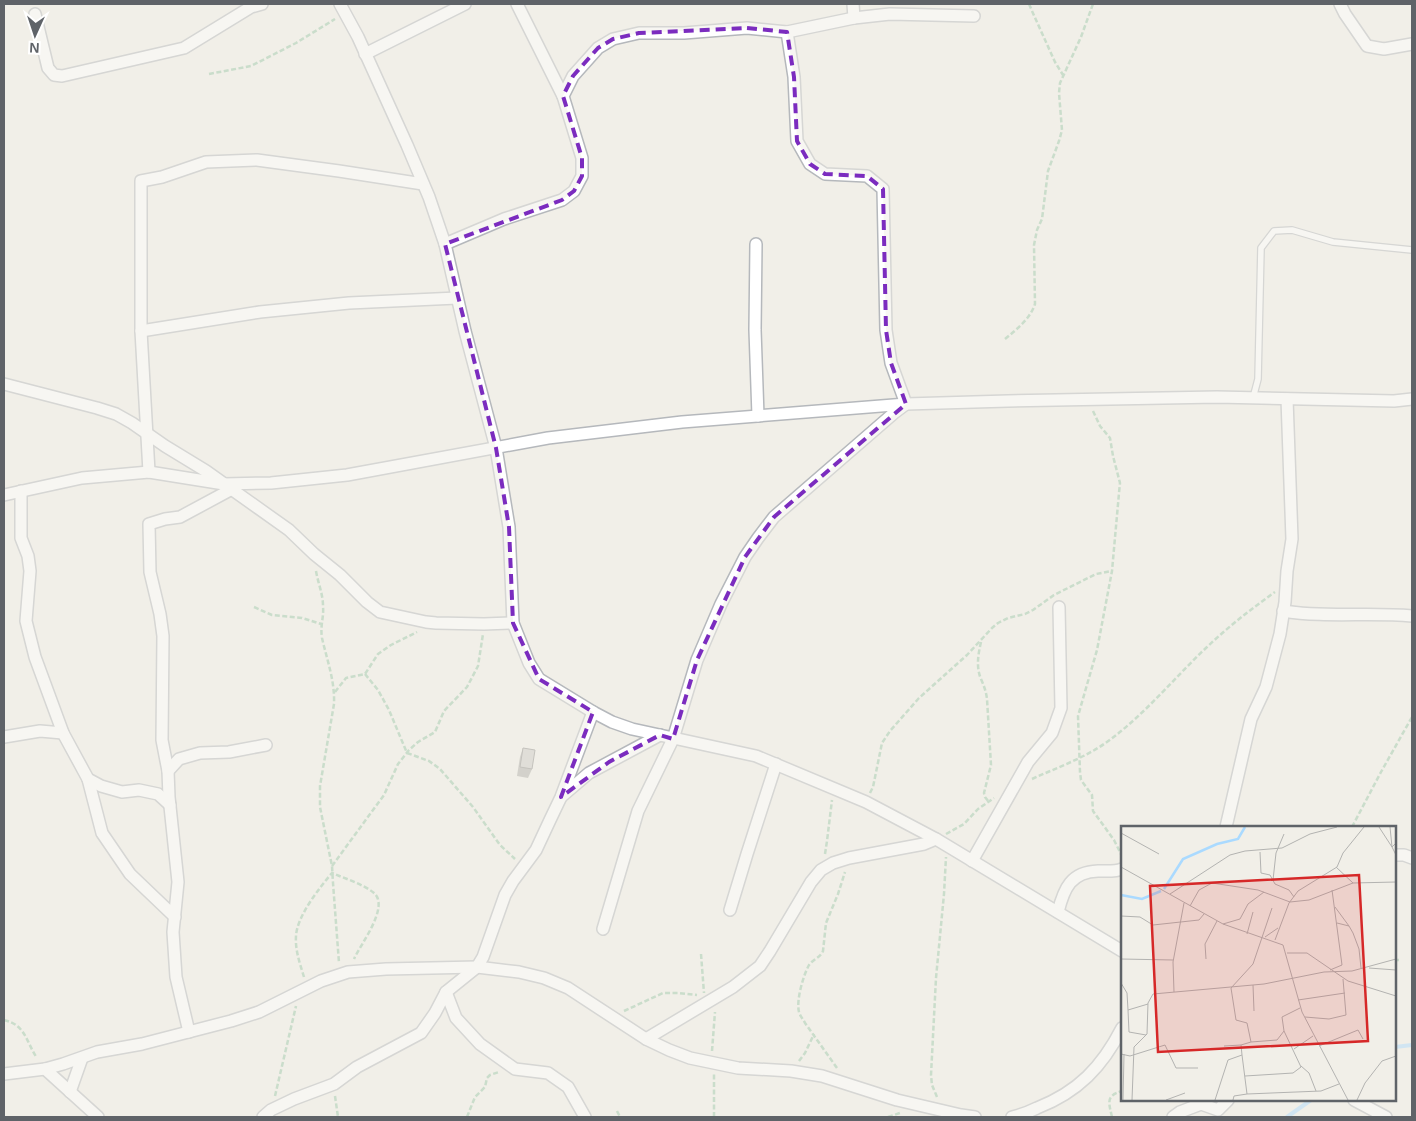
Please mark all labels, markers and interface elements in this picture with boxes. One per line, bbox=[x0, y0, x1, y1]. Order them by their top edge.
north arrow bbox=[10, 10, 60, 60]
text: N bbox=[29, 40, 40, 56]
inset map bbox=[1121, 826, 1396, 1101]

